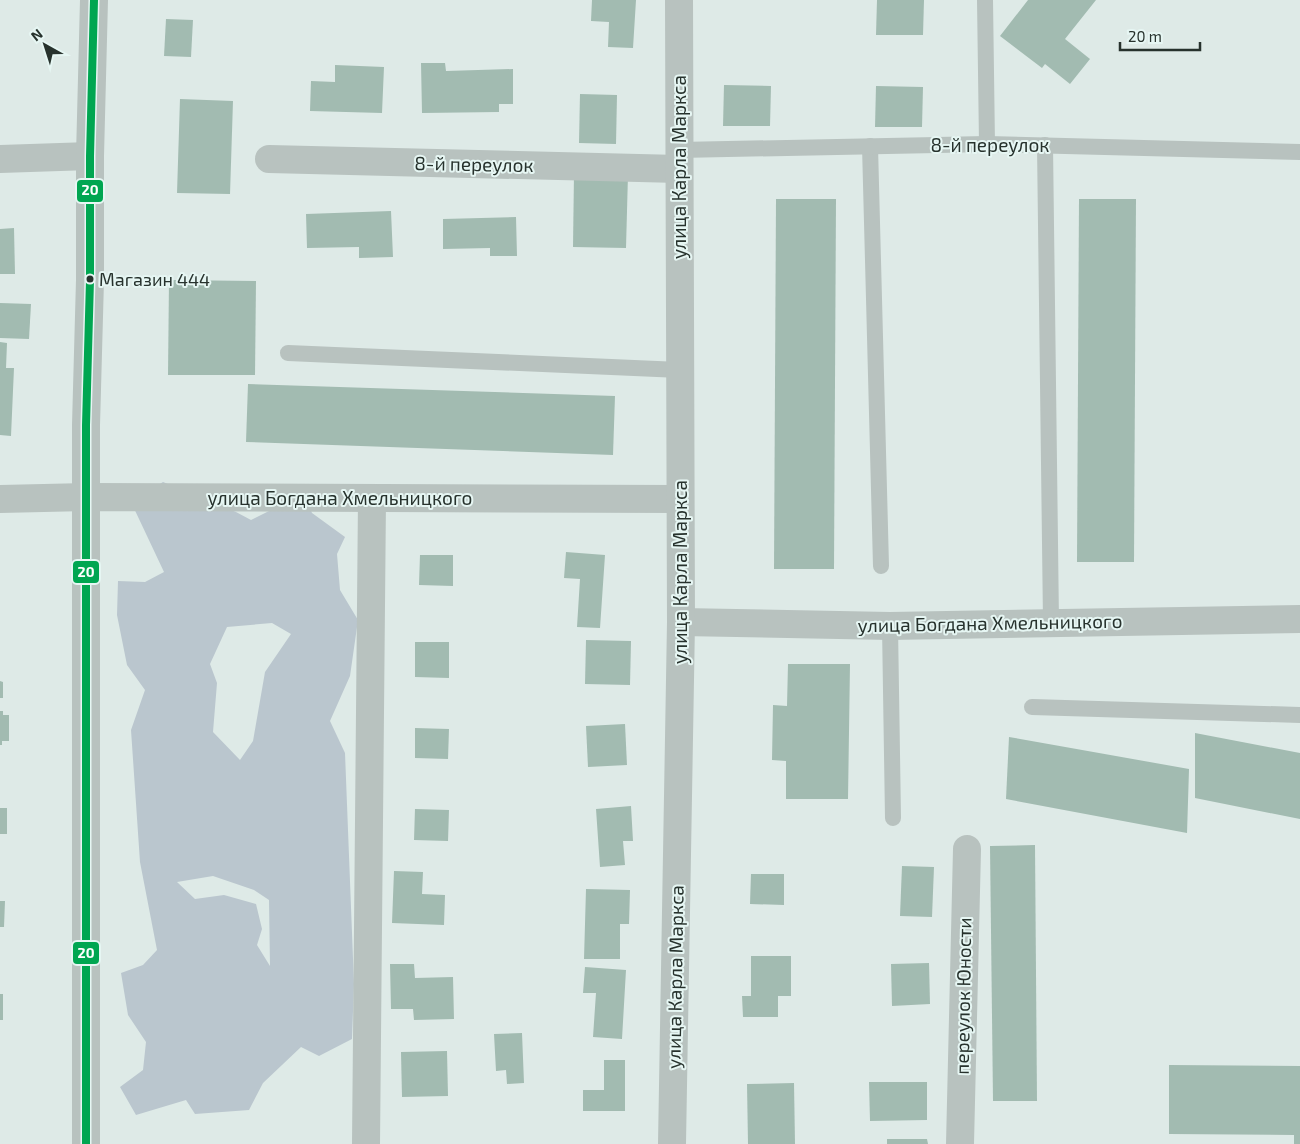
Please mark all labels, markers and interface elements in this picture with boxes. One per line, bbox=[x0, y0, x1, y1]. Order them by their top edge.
north arrow bbox=[20, 20, 70, 70]
scale bar bbox=[1120, 20, 1200, 52]
text: N bbox=[27, 25, 46, 44]
text: 20 m bbox=[1128, 27, 1162, 45]
street label: улица Карла Маркса bbox=[667, 75, 691, 259]
street label: 8-й переулок bbox=[930, 133, 1050, 157]
street label: 8-й переулок bbox=[414, 151, 534, 177]
line badge: 20 bbox=[76, 179, 104, 203]
text: 20 bbox=[82, 181, 99, 198]
place label: Магазин 444 bbox=[99, 268, 210, 290]
marker: Магазин 444 bbox=[85, 274, 95, 284]
street label: улица Карла Маркса bbox=[668, 480, 692, 664]
street label: улица Богдана Хмельницкого bbox=[208, 486, 472, 510]
line badge: 20 bbox=[72, 560, 100, 584]
text: 20 bbox=[78, 563, 95, 580]
street label: улица Богдана Хмельницкого bbox=[857, 609, 1123, 637]
street label: улица Карла Маркса bbox=[661, 885, 689, 1069]
street label: переулок Юности bbox=[950, 917, 976, 1075]
line badge: 20 bbox=[72, 941, 100, 965]
text: 20 bbox=[78, 944, 95, 961]

